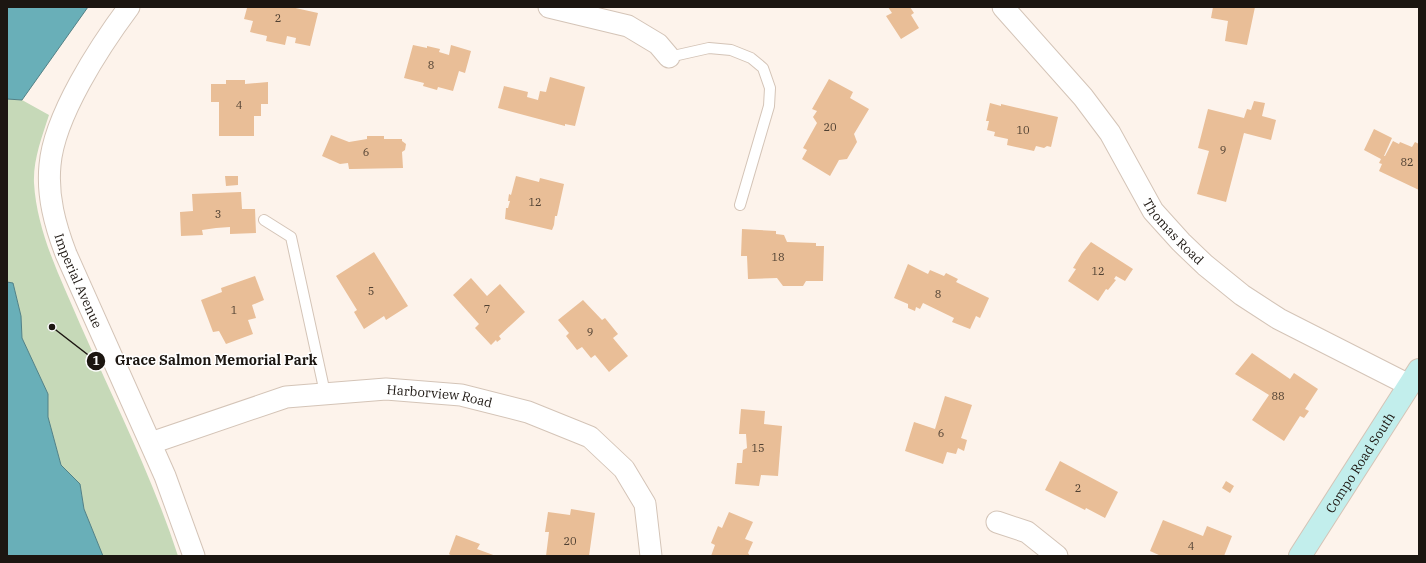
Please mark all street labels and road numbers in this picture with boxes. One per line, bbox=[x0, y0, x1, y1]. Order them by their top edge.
street label: Thomas Road bbox=[1139, 195, 1207, 268]
street label: Imperial Avenue bbox=[50, 231, 106, 331]
street label: Harborview Road bbox=[386, 381, 494, 412]
street label: Compo Road South bbox=[1322, 409, 1399, 516]

